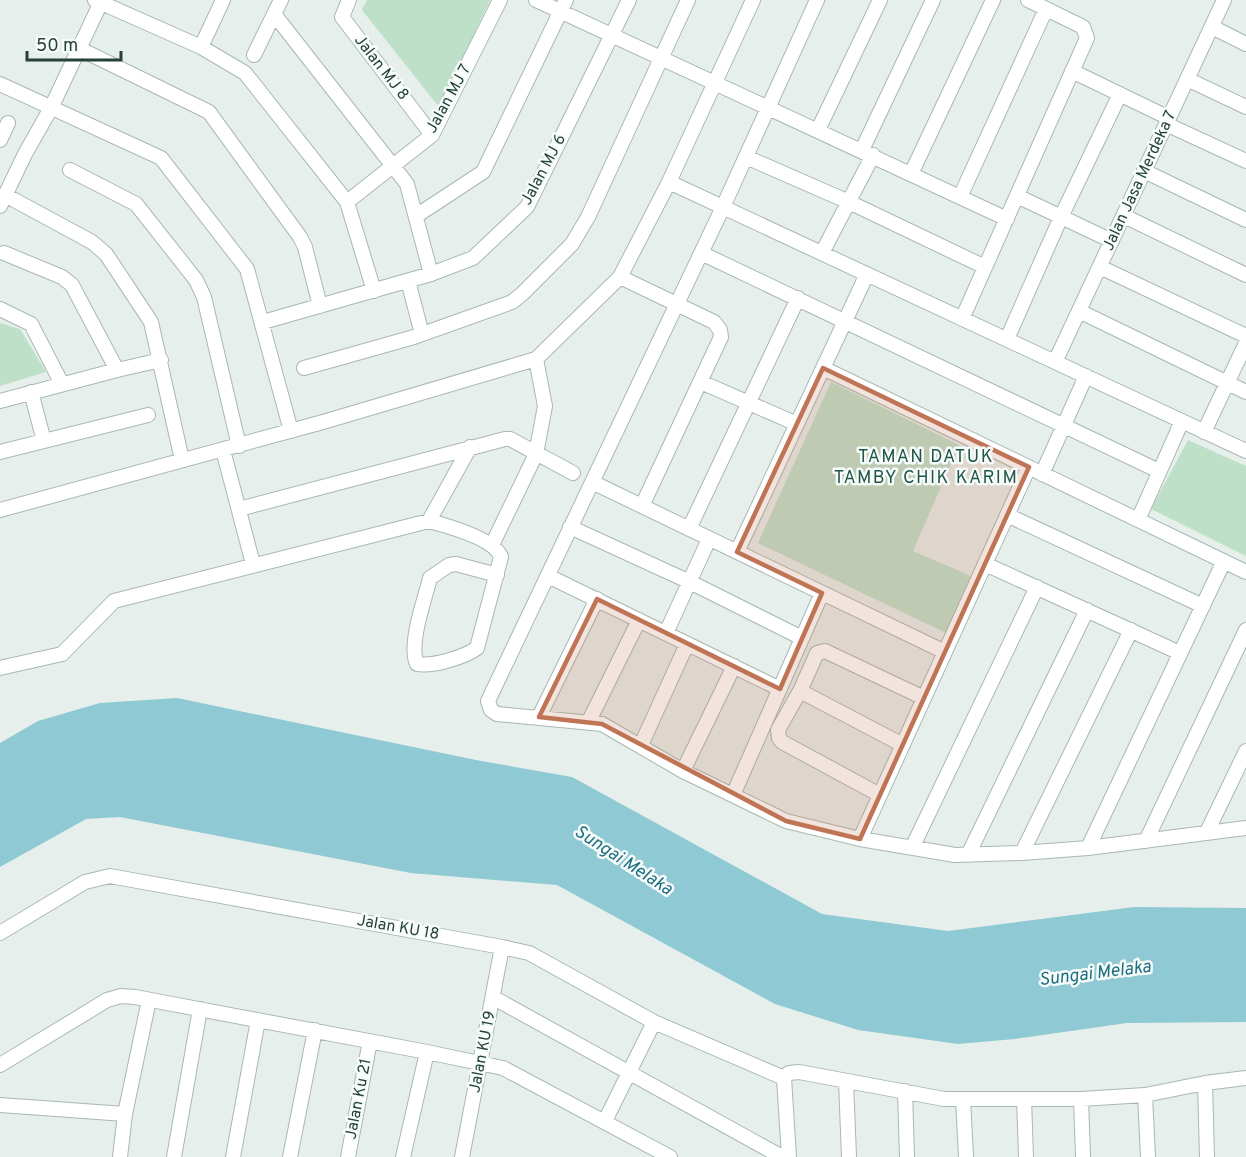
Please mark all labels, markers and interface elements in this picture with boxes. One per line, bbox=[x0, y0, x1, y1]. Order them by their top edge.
scale bar bbox=[27, 24, 122, 62]
street label: Jalan MJ 8 bbox=[349, 31, 413, 105]
text: 50 m bbox=[36, 35, 78, 58]
street label: Jalan MJ 7 bbox=[422, 61, 476, 137]
street label: Jalan Jasa Merdeka 7 bbox=[1099, 108, 1181, 254]
street label: Jalan MJ 6 bbox=[517, 131, 571, 209]
district label: TAMAN DATUK TAMBY CHIK KARIM bbox=[834, 446, 1018, 490]
water label: Sungai Melaka bbox=[570, 821, 677, 902]
street label: Jalan KU 18 bbox=[355, 911, 441, 945]
water label: Sungai Melaka bbox=[1038, 956, 1153, 992]
street label: Jalan KU 19 bbox=[465, 1009, 501, 1095]
street label: Jalan Ku 21 bbox=[341, 1057, 377, 1141]

